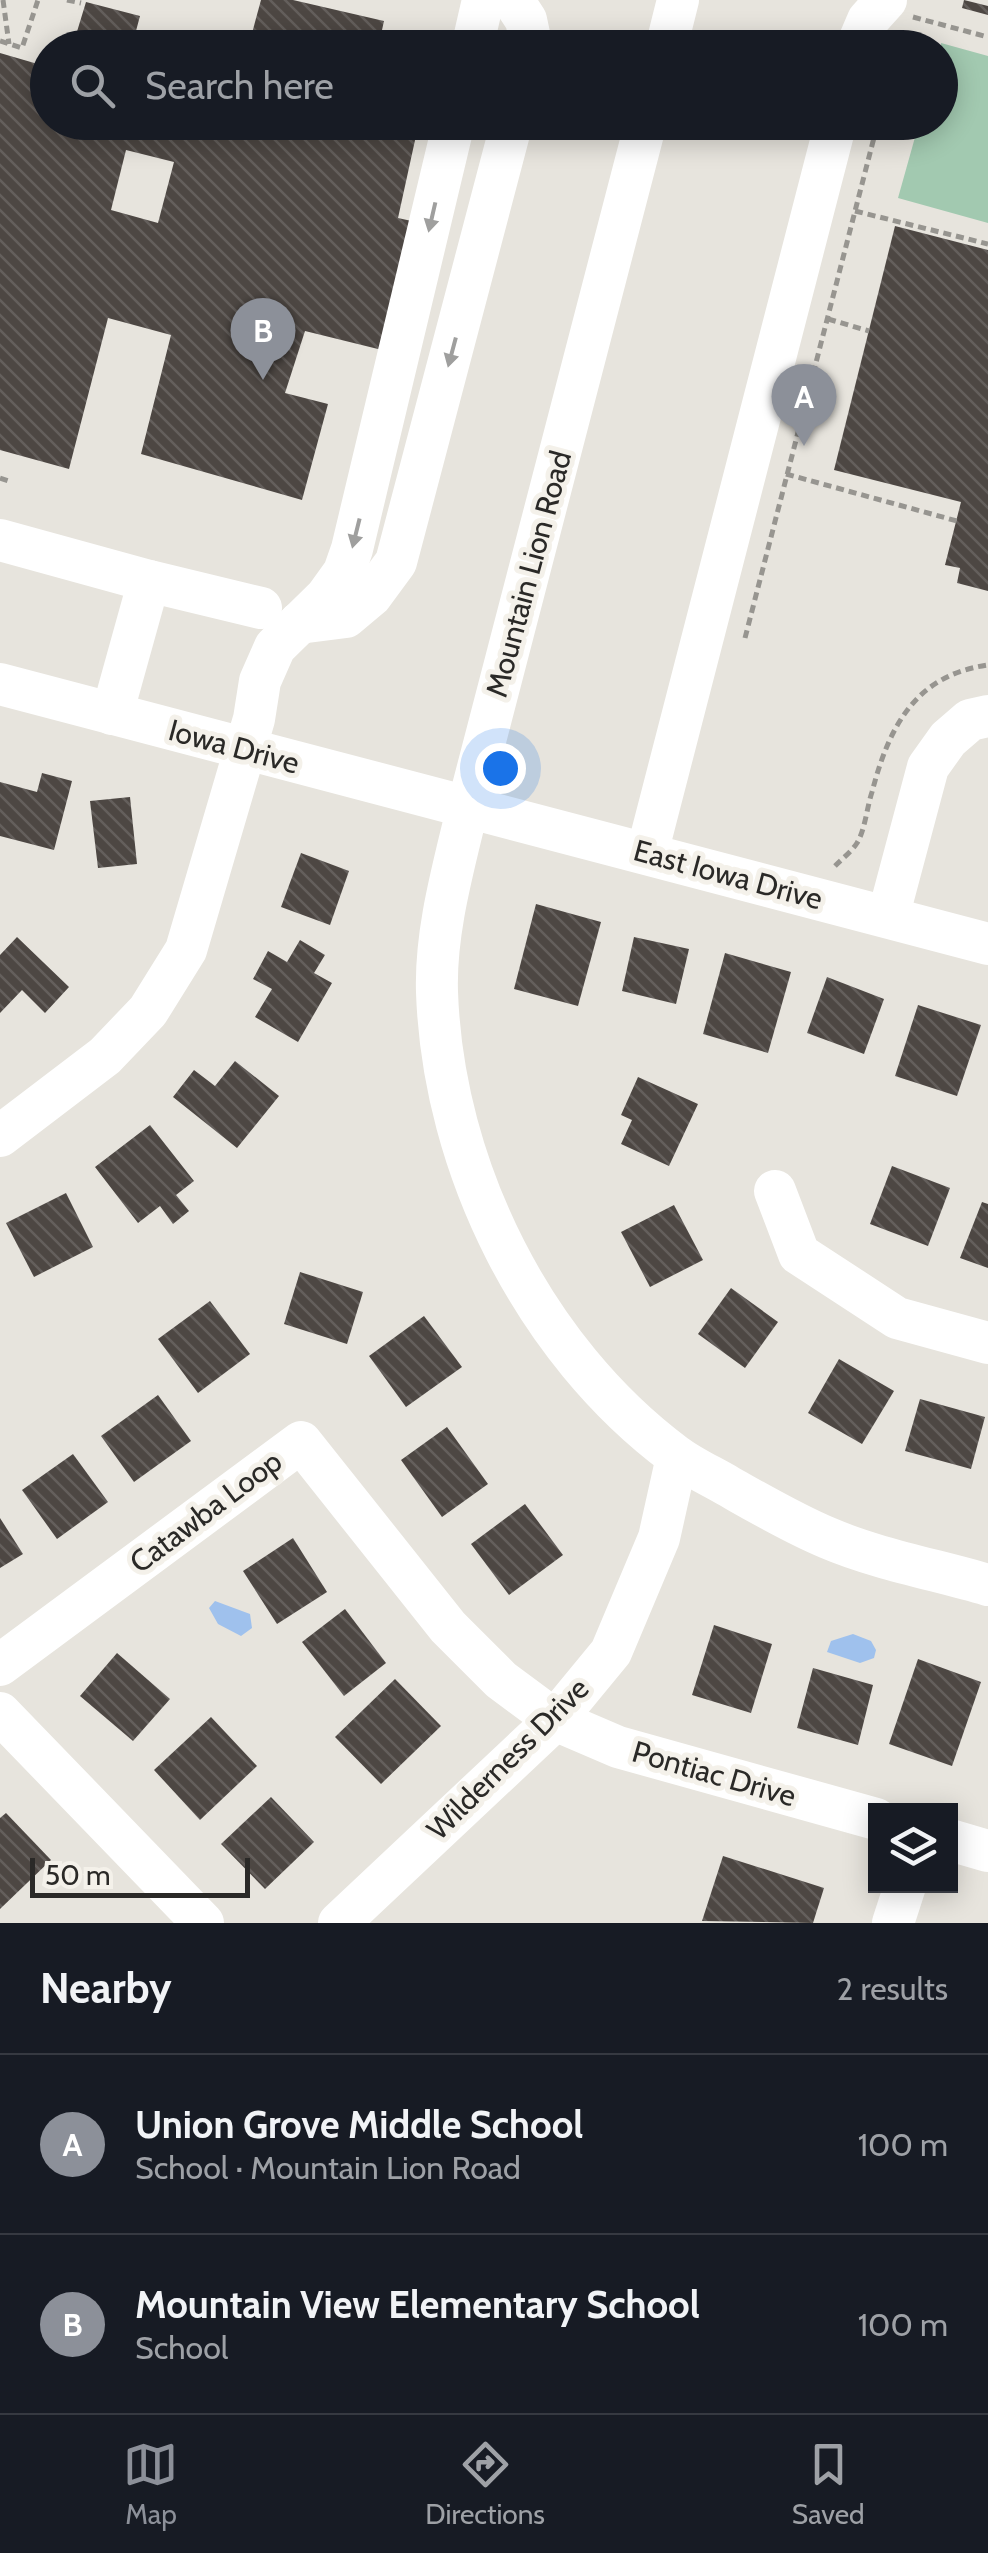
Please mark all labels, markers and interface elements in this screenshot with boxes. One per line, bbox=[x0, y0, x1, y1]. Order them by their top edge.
search box bbox=[30, 30, 958, 140]
icon: search bbox=[65, 58, 120, 113]
text: Search here bbox=[145, 62, 334, 109]
one-way arrow bbox=[423, 202, 439, 233]
pin: B bbox=[230, 298, 296, 380]
one-way arrow bbox=[443, 337, 459, 368]
pin: A bbox=[772, 364, 836, 446]
street label: Mountain Lion Road bbox=[478, 447, 579, 701]
one-way arrow bbox=[348, 518, 363, 549]
street label: Iowa Drive bbox=[165, 711, 303, 782]
your location bbox=[475, 743, 526, 794]
street label: East Iowa Drive bbox=[630, 832, 827, 917]
street label: Catawba Loop bbox=[122, 1442, 289, 1581]
street label: Wilderness Drive bbox=[419, 1670, 596, 1847]
street label: Pontiac Drive bbox=[628, 1733, 800, 1815]
map controls bbox=[868, 1803, 958, 1893]
button: layers bbox=[868, 1803, 958, 1893]
scale bar bbox=[30, 1853, 250, 1898]
text: 50 m bbox=[45, 1858, 111, 1892]
text: Nearby bbox=[40, 1962, 172, 2014]
text: 2 results bbox=[837, 1969, 948, 2008]
text: Union Grove Middle School bbox=[135, 2101, 583, 2148]
text: A bbox=[62, 2125, 83, 2164]
text: 100 m bbox=[858, 2125, 948, 2164]
text: School · Mountain Lion Road bbox=[135, 2148, 521, 2187]
text: Mountain View Elementary School bbox=[135, 2281, 700, 2328]
text: B bbox=[62, 2305, 83, 2344]
text: 100 m bbox=[858, 2305, 948, 2344]
text: School bbox=[135, 2328, 228, 2367]
tab: Map bbox=[123, 2437, 178, 2531]
tab: Directions bbox=[425, 2437, 545, 2531]
tab: Saved bbox=[792, 2437, 865, 2531]

